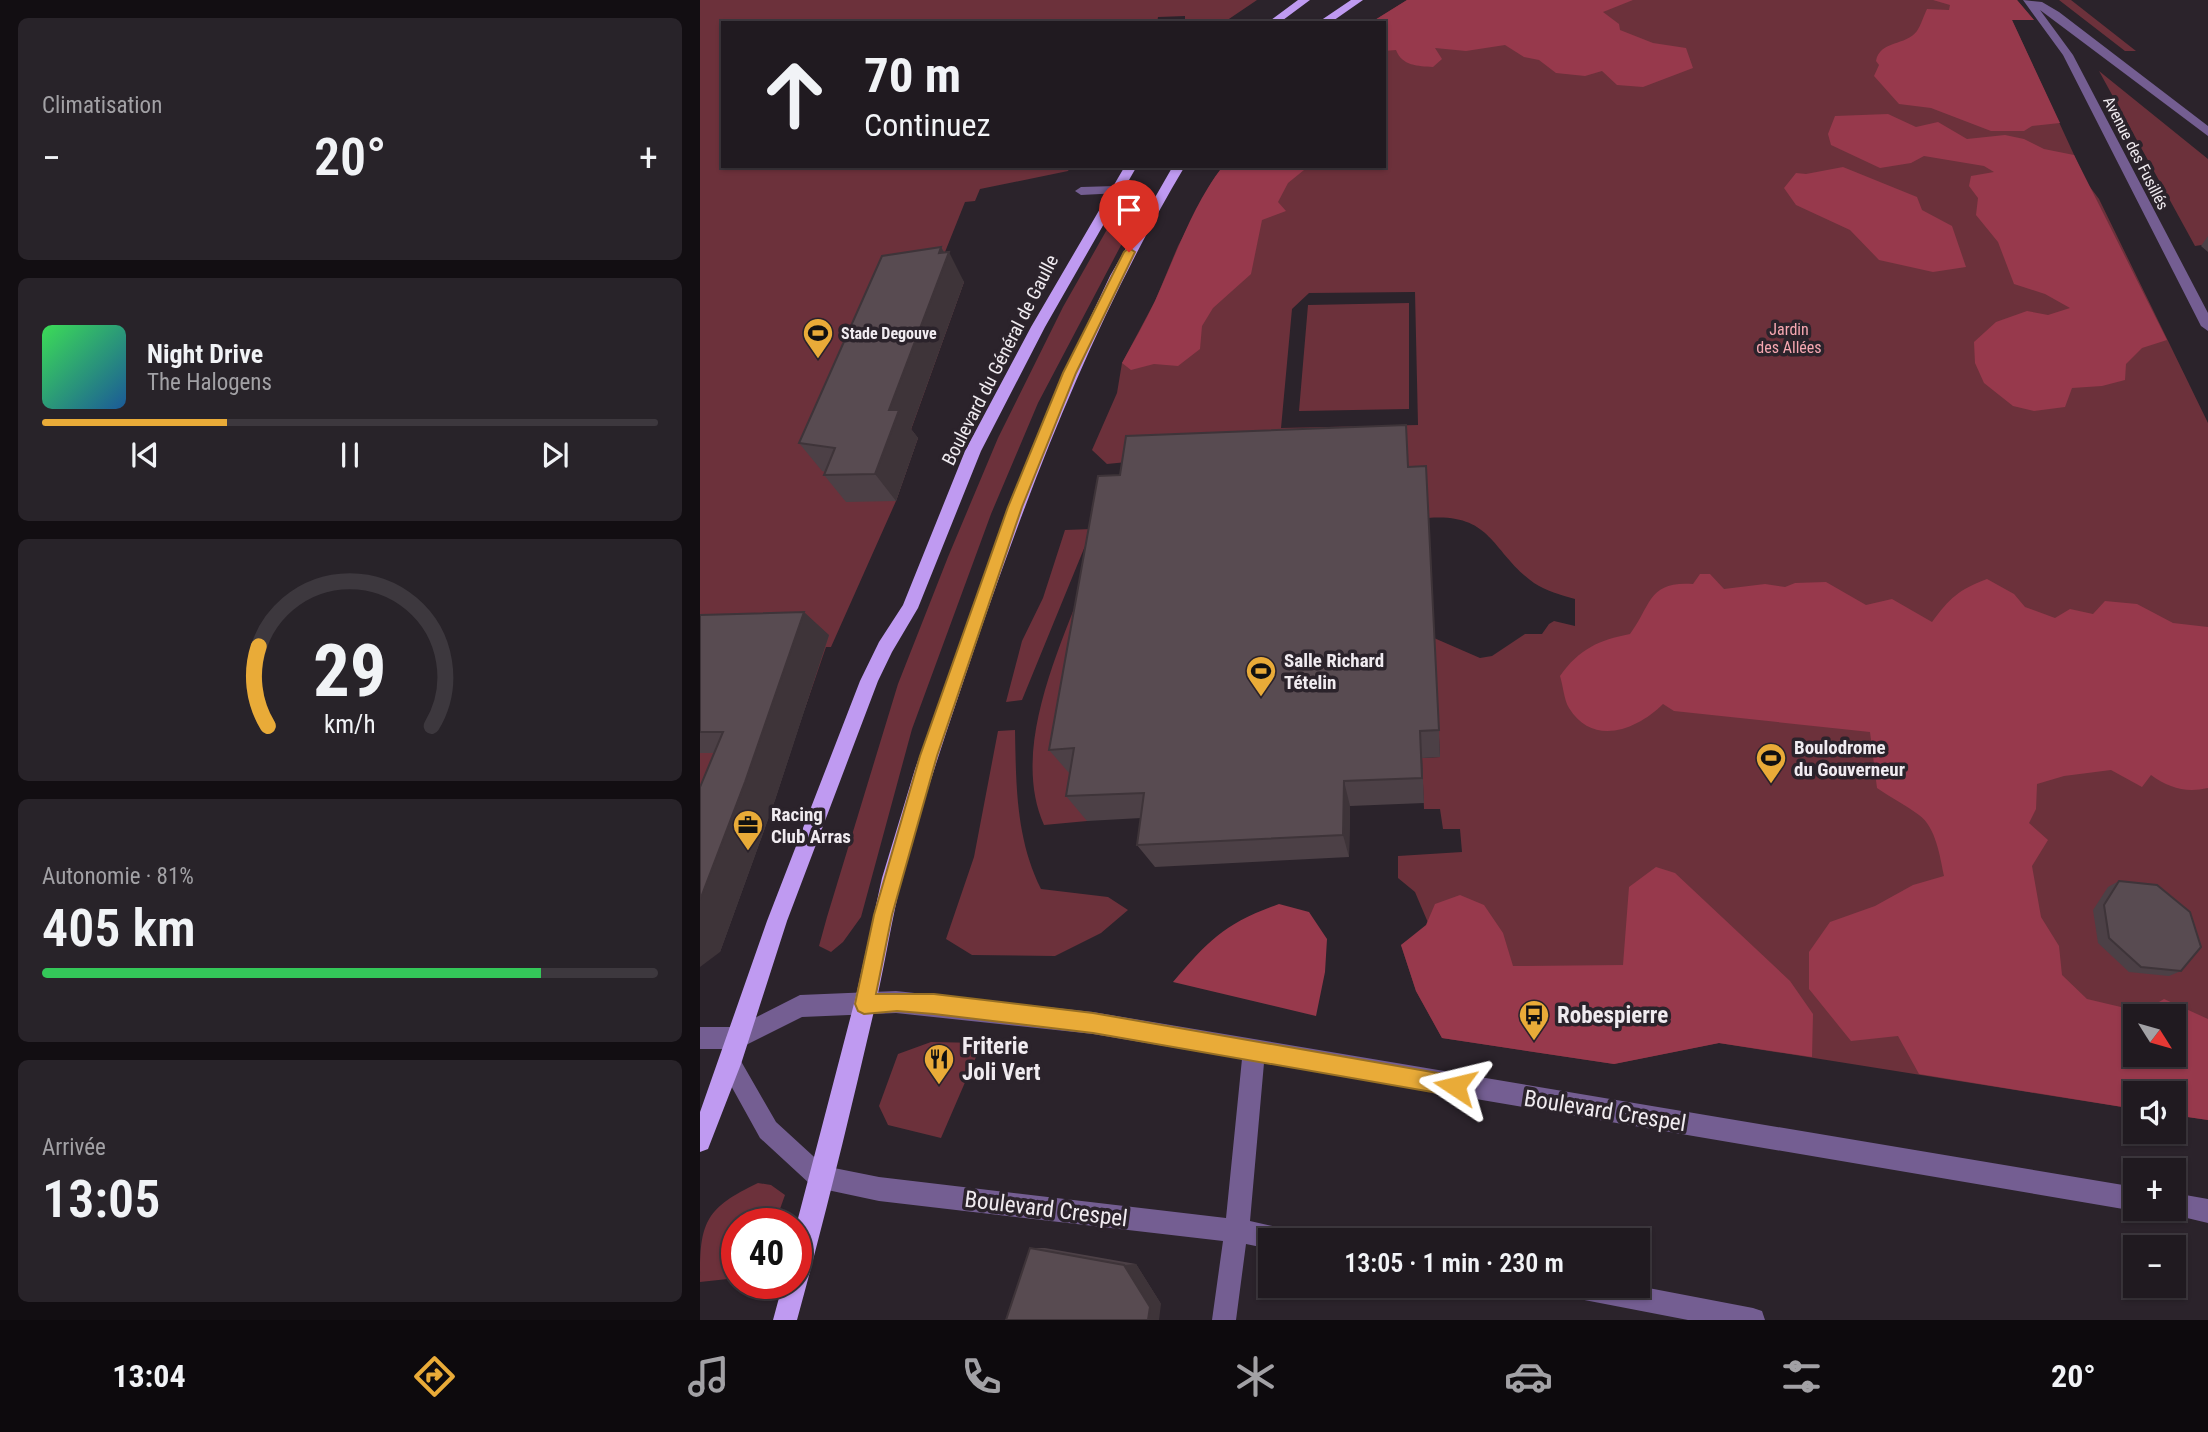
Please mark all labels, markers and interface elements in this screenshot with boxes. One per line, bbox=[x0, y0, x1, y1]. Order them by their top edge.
text: 70 m bbox=[864, 47, 961, 104]
icon: ahead bbox=[749, 49, 840, 140]
text: Climatisation bbox=[42, 92, 162, 119]
street label: Avenue des Fusillés bbox=[2099, 93, 2173, 213]
text: Continuez bbox=[864, 106, 991, 144]
text: 20° bbox=[314, 127, 386, 188]
text: − bbox=[42, 136, 61, 180]
text: + bbox=[639, 136, 658, 180]
pin bbox=[1099, 180, 1159, 252]
icon: arrive bbox=[1110, 191, 1148, 229]
street label: Boulevard du Général de Gaulle bbox=[937, 251, 1063, 469]
sports icon: Stade Degouve bbox=[801, 316, 835, 360]
park label: Jardin des Allées bbox=[1756, 320, 1822, 357]
place label: Stade Degouve bbox=[841, 324, 937, 343]
text: Night Drive bbox=[147, 339, 263, 369]
text: The Halogens bbox=[147, 369, 272, 396]
icon: previous bbox=[126, 436, 164, 474]
icon: pause bbox=[331, 436, 369, 474]
icon: next bbox=[536, 436, 574, 474]
text: 29 bbox=[313, 628, 387, 714]
place label: Salle Richard Tételin bbox=[1284, 649, 1384, 694]
sports icon: Salle Richard Tételin bbox=[1244, 654, 1278, 698]
text: km/h bbox=[324, 710, 376, 739]
place label: Boulodrome du Gouverneur bbox=[1794, 736, 1905, 781]
sports icon: Boulodrome du Gouverneur bbox=[1754, 741, 1788, 785]
place label: Racing Club Arras bbox=[771, 803, 851, 848]
office icon: Racing Club Arras bbox=[731, 808, 765, 852]
text: Autonomie · 81% bbox=[42, 863, 194, 890]
text: 405 km bbox=[42, 898, 196, 959]
bus stop icon: Robespierre bbox=[1517, 998, 1551, 1042]
place label: Robespierre bbox=[1557, 1002, 1668, 1029]
north arrow bbox=[2123, 1004, 2186, 1068]
map controls bbox=[2123, 1004, 2186, 1298]
place label: Friterie Joli Vert bbox=[962, 1033, 1041, 1086]
restaurant icon: Friterie Joli Vert bbox=[922, 1042, 956, 1086]
position arrow bbox=[1418, 1049, 1492, 1123]
button: sound bbox=[2123, 1081, 2186, 1144]
street label: Boulevard Crespel bbox=[1522, 1085, 1688, 1137]
text: Arrivée bbox=[42, 1134, 106, 1161]
button: + bbox=[2123, 1158, 2186, 1221]
text: 13:05 bbox=[42, 1169, 160, 1230]
street label: Boulevard Crespel bbox=[963, 1186, 1129, 1232]
speed limit sign: 40 bbox=[721, 1208, 812, 1299]
button: − bbox=[2123, 1235, 2186, 1298]
text: 13:05 · 1 min · 230 m bbox=[1344, 1248, 1564, 1278]
icon: directions bbox=[410, 1352, 459, 1401]
icon: music bbox=[684, 1352, 733, 1401]
icon: phone bbox=[957, 1352, 1006, 1401]
icon: climate bbox=[1231, 1352, 1280, 1401]
icon: car bbox=[1504, 1352, 1553, 1401]
icon: filters bbox=[1777, 1352, 1826, 1401]
text: 13:04 bbox=[112, 1357, 186, 1395]
text: 20° bbox=[2051, 1357, 2096, 1395]

